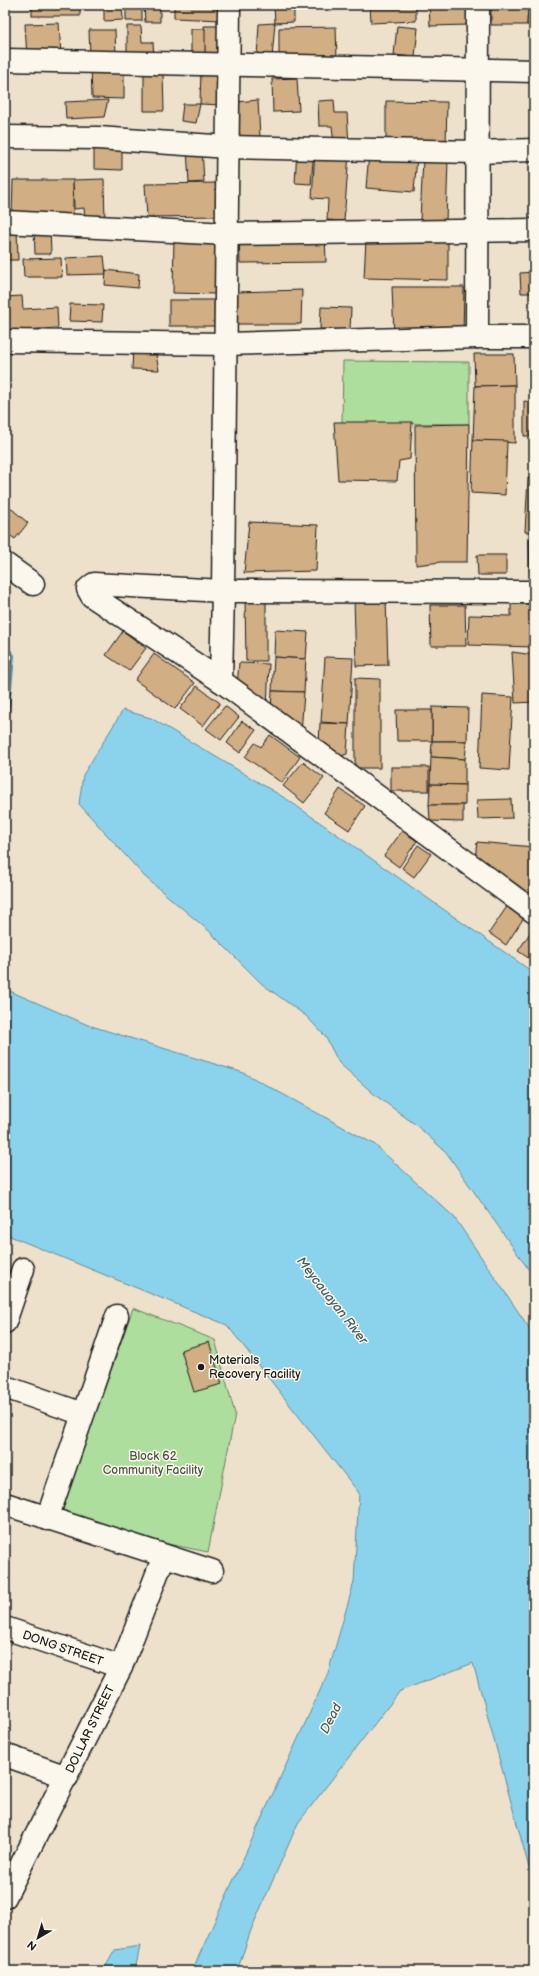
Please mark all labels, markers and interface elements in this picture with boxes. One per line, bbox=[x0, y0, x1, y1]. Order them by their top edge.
water label: Meycauayan River bbox=[293, 1254, 372, 1349]
place label: Materials Recovery Facility bbox=[209, 1353, 301, 1382]
marker: Materials Recovery Facility bbox=[196, 1362, 206, 1372]
park label: Block 62 Community Facility bbox=[103, 1449, 204, 1478]
street label: DONG STREET bbox=[20, 1628, 106, 1670]
street label: DOLLAR STREET bbox=[63, 1682, 119, 1776]
water label: Dead bbox=[317, 1700, 345, 1736]
north arrow bbox=[18, 1918, 58, 1958]
text: N bbox=[25, 1938, 39, 1953]

